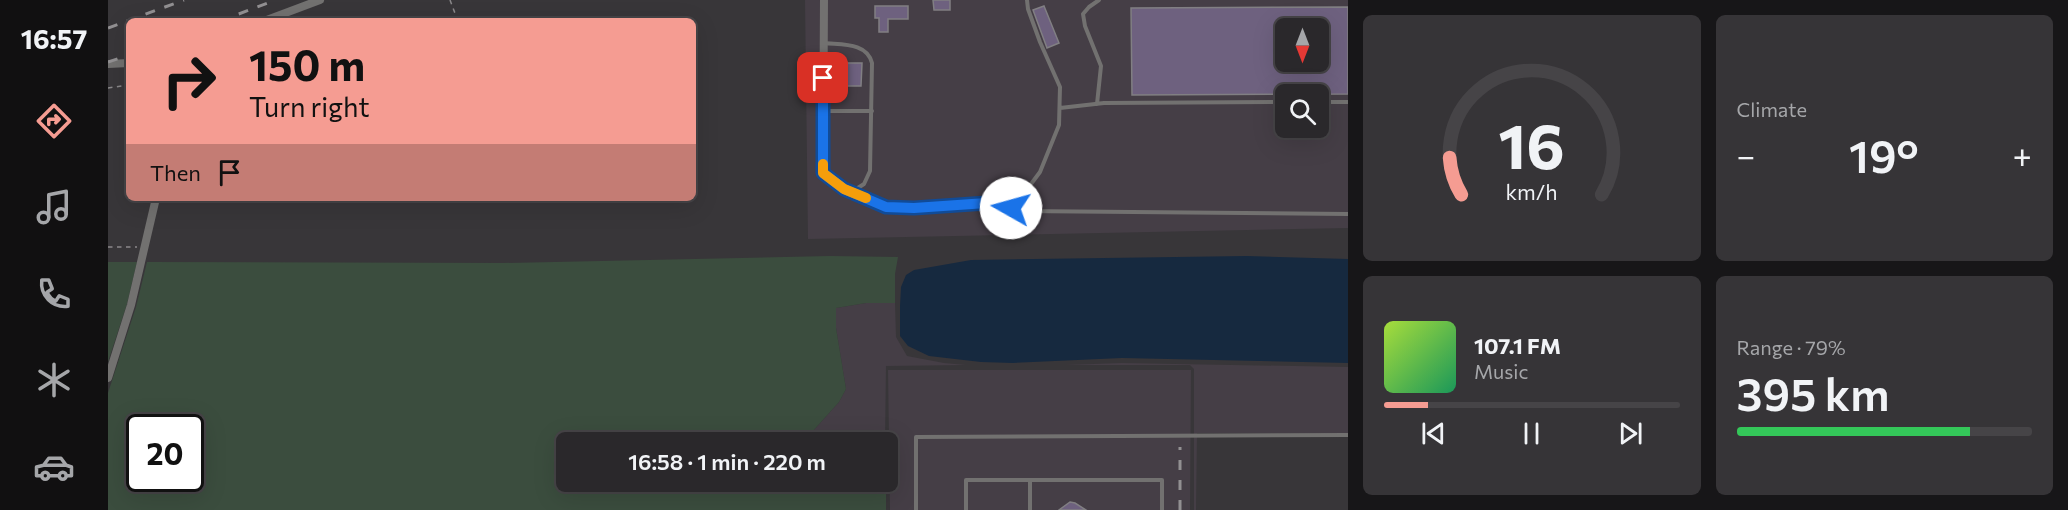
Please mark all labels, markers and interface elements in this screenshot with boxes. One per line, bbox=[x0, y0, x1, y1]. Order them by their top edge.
north arrow bbox=[1275, 18, 1329, 72]
map controls bbox=[1275, 18, 1329, 138]
text: 16:57 bbox=[21, 22, 87, 55]
text: 150 m bbox=[249, 38, 365, 90]
icon: right bbox=[150, 42, 228, 120]
pin bbox=[797, 52, 848, 103]
icon: arrive bbox=[806, 61, 839, 94]
button: search bbox=[1275, 84, 1329, 138]
text: Turn right bbox=[249, 90, 369, 123]
text: Climate bbox=[1737, 97, 1807, 121]
icon: directions bbox=[33, 100, 75, 142]
text: 16 bbox=[1498, 106, 1565, 182]
text: 19° bbox=[1849, 127, 1919, 182]
text: − bbox=[1737, 134, 1755, 175]
text: + bbox=[2013, 134, 2032, 175]
icon: arrive bbox=[213, 156, 246, 189]
text: Then bbox=[150, 159, 201, 186]
position arrow bbox=[979, 176, 1043, 240]
text: km/h bbox=[1506, 178, 1558, 204]
icon: music bbox=[33, 186, 75, 228]
icon: phone bbox=[33, 273, 75, 315]
text: 107.1 FM bbox=[1474, 332, 1561, 359]
text: Range · 79% bbox=[1737, 335, 1846, 359]
icon: climate bbox=[33, 359, 75, 401]
text: Music bbox=[1474, 359, 1528, 383]
text: 395 km bbox=[1737, 365, 1889, 420]
speed limit sign: 20 bbox=[126, 414, 204, 492]
icon: previous bbox=[1417, 417, 1450, 450]
icon: pause bbox=[1515, 417, 1548, 450]
icon: next bbox=[1614, 417, 1647, 450]
icon: car bbox=[33, 446, 75, 488]
text: 16:58 · 1 min · 220 m bbox=[628, 448, 826, 475]

